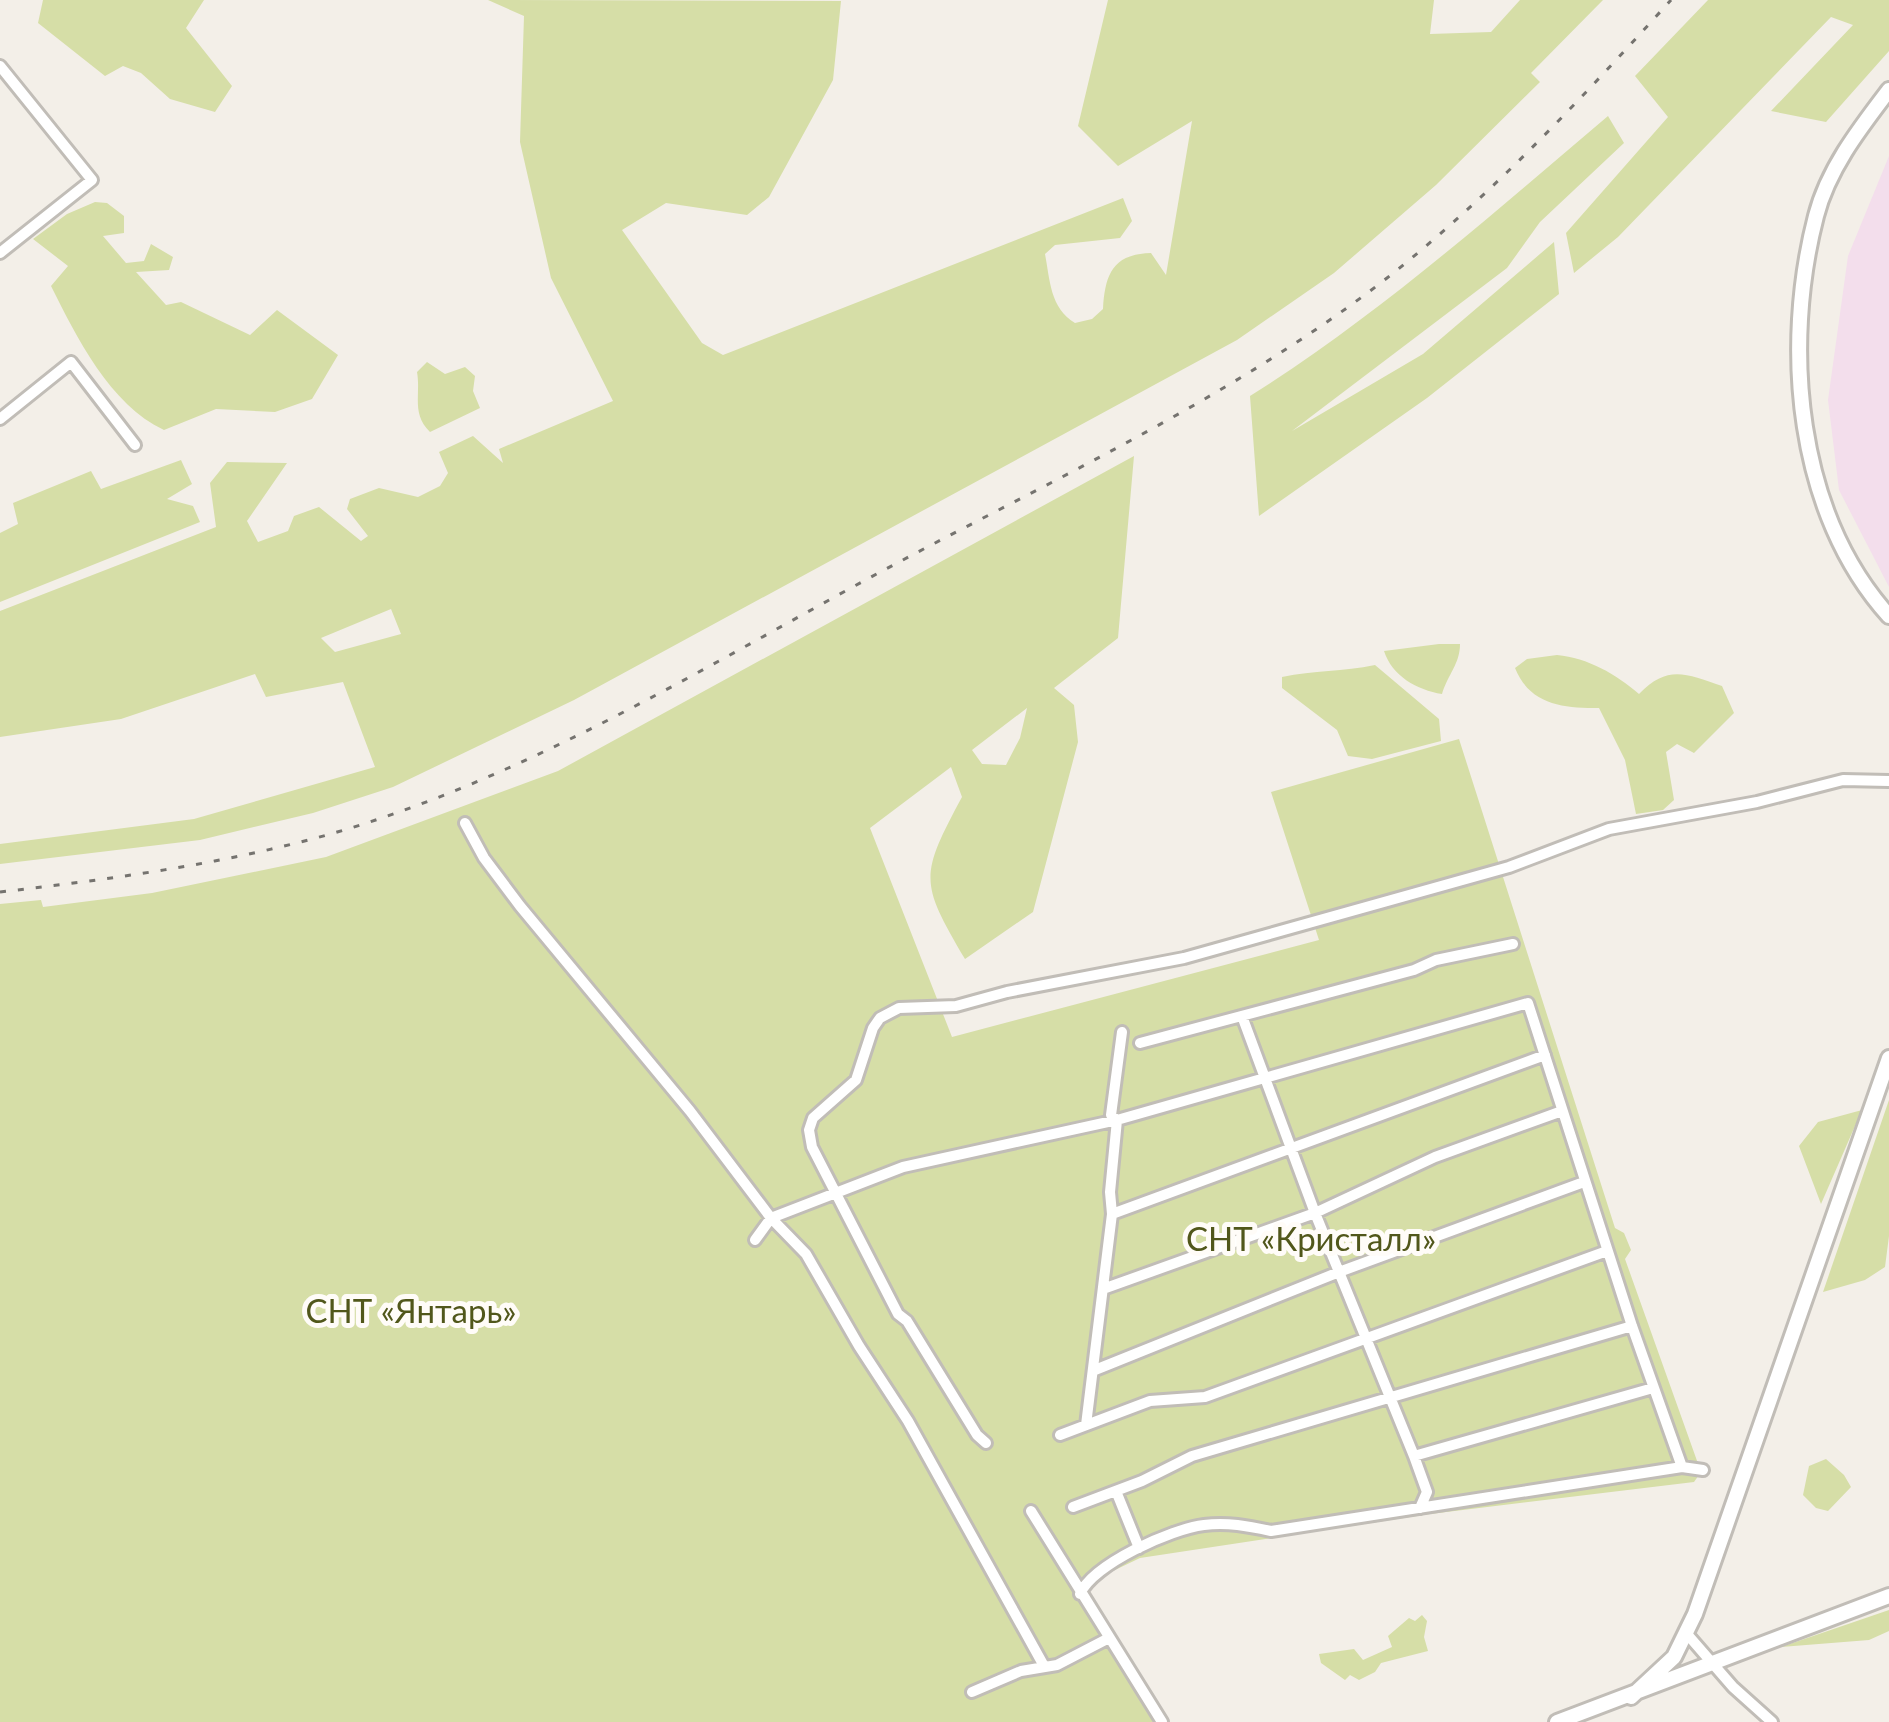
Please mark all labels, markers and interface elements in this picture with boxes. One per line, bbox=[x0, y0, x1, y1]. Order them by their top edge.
park label: СНТ «Кристалл» bbox=[1186, 1218, 1436, 1258]
park label: СНТ «Янтарь» bbox=[306, 1290, 517, 1330]

